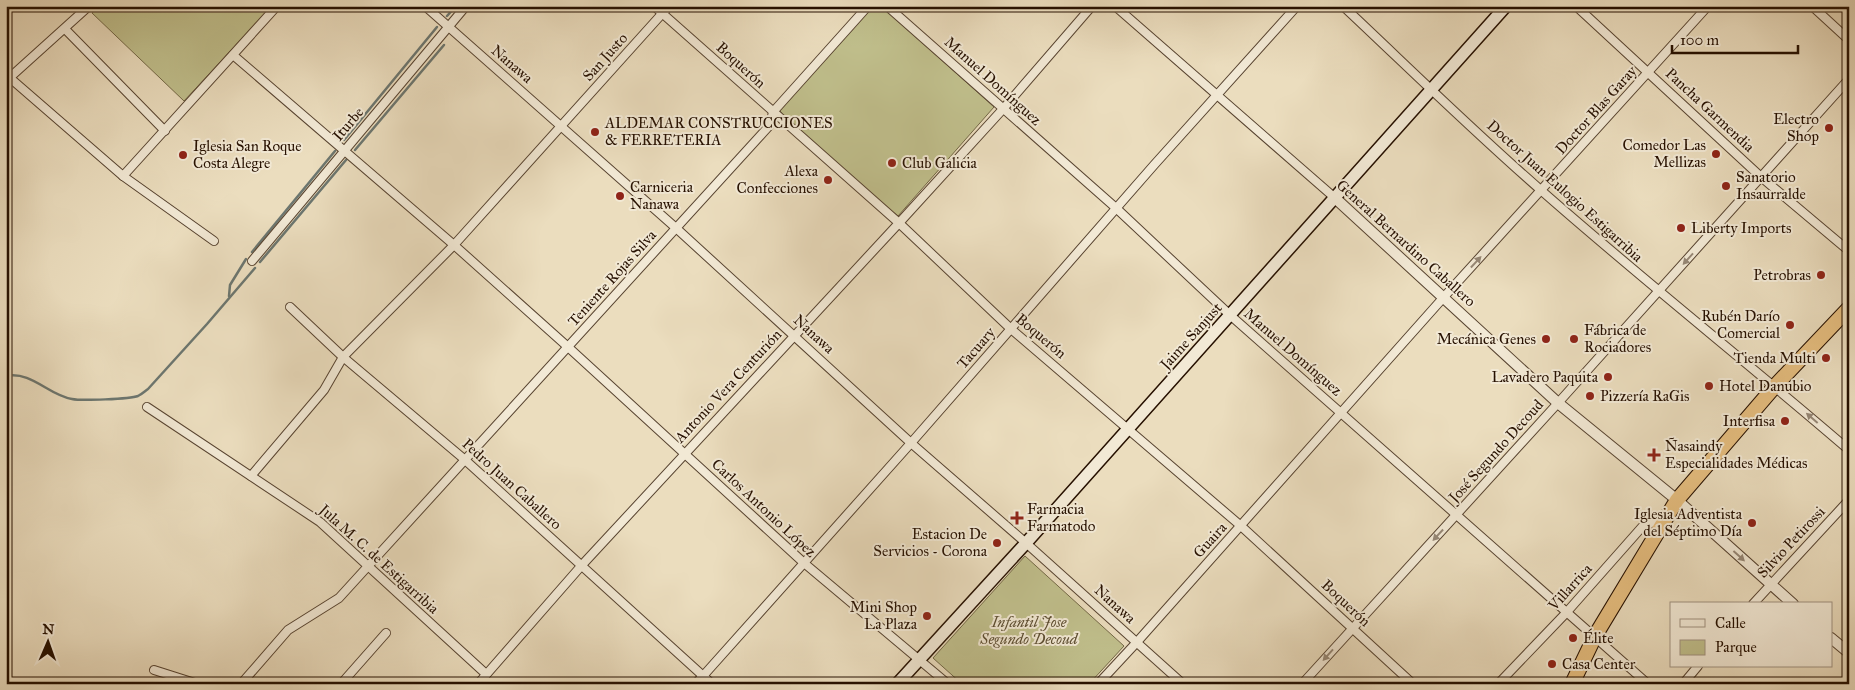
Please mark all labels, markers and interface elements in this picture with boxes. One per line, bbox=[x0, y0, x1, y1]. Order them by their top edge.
scale bar bbox=[1672, 22, 1799, 54]
street label: San Justo bbox=[579, 29, 632, 85]
text: 100 m bbox=[1680, 31, 1720, 49]
street label: Manuel Domínguez bbox=[941, 33, 1045, 129]
street label: Boquerón bbox=[712, 38, 769, 93]
street label: Nanawa bbox=[488, 41, 537, 87]
street label: Doctor Blas Garay bbox=[1552, 61, 1641, 158]
street label: Pancha Garmendia bbox=[1662, 64, 1759, 156]
street label: Iturbe bbox=[329, 103, 367, 145]
place label: Electro Shop bbox=[1773, 110, 1819, 145]
place label: ALDEMAR CONSTRUCCIONES & FERRETERIA bbox=[604, 114, 833, 149]
street label: Doctor Juan Eulogio Estigarribia bbox=[1483, 116, 1647, 267]
marker: Electro Shop bbox=[1823, 122, 1835, 134]
marker: ALDEMAR CONSTRUCCIONES & FERRETERIA bbox=[589, 126, 601, 138]
place label: Comedor Las Mellizas bbox=[1622, 136, 1706, 171]
place label: Iglesia San Roque Costa Alegre bbox=[193, 137, 302, 172]
marker: Comedor Las Mellizas bbox=[1710, 148, 1722, 160]
marker: Iglesia San Roque Costa Alegre bbox=[177, 149, 189, 161]
place label: Club Galicia bbox=[902, 154, 978, 172]
marker: Club Galicia bbox=[886, 157, 898, 169]
place label: Alexa Confecciones bbox=[737, 162, 819, 197]
place label: Sanatorio Insaurralde bbox=[1736, 168, 1806, 203]
marker: Alexa Confecciones bbox=[822, 174, 834, 186]
street label: General Bernardino Caballero bbox=[1333, 176, 1480, 310]
place label: Carniceria Nanawa bbox=[630, 178, 694, 213]
marker: Sanatorio Insaurralde bbox=[1720, 180, 1732, 192]
marker: Carniceria Nanawa bbox=[614, 190, 626, 202]
place label: Liberty Imports bbox=[1691, 219, 1791, 237]
marker: Liberty Imports bbox=[1675, 222, 1687, 234]
street label: Teniente Rojas Silva bbox=[564, 226, 660, 330]
one-way arrow bbox=[1682, 252, 1693, 265]
one-way arrow bbox=[1470, 256, 1482, 268]
place label: Petrobras bbox=[1753, 266, 1811, 284]
marker: Petrobras bbox=[1815, 269, 1827, 281]
street label: Jaime Sanjust bbox=[1155, 298, 1227, 375]
street label: Manuel Domínguez bbox=[1240, 305, 1346, 400]
place label: Rubén Darío Comercial bbox=[1701, 307, 1781, 342]
street label: Boquerón bbox=[1011, 310, 1070, 363]
street label: Nanawa bbox=[790, 311, 839, 358]
marker: Rubén Darío Comercial bbox=[1784, 319, 1796, 331]
place label: Fábrica de Rociadores bbox=[1584, 321, 1651, 356]
street label: Tacuary bbox=[953, 323, 1000, 372]
street label: Antonio Vera Centurión bbox=[670, 326, 785, 447]
place label: Mecánica Genes bbox=[1437, 330, 1536, 348]
marker: Mecánica Genes bbox=[1540, 333, 1552, 345]
marker: Fábrica de Rociadores bbox=[1568, 333, 1580, 345]
place label: Tienda Multi bbox=[1733, 349, 1816, 367]
marker: Tienda Multi bbox=[1820, 352, 1832, 364]
place label: Lavadero Paquita bbox=[1491, 368, 1599, 387]
marker: Lavadero Paquita bbox=[1602, 371, 1614, 383]
place label: Hotel Danubio bbox=[1719, 377, 1812, 395]
marker: Hotel Danubio bbox=[1703, 380, 1715, 392]
place label: Pizzería RaGis bbox=[1600, 387, 1690, 405]
marker: Pizzería RaGis bbox=[1584, 390, 1596, 402]
street label: José Segundo Decoud bbox=[1444, 395, 1548, 508]
place label: Interfisa bbox=[1723, 412, 1776, 430]
one-way arrow bbox=[1806, 413, 1819, 424]
marker: Interfisa bbox=[1779, 415, 1791, 427]
street label: Pedro Juan Caballero bbox=[458, 435, 566, 534]
place label: Ñasaindy Especialidades Médicas bbox=[1665, 437, 1808, 472]
marker: Ñasaindy Especialidades Médicas bbox=[1647, 448, 1661, 462]
street label: Carlos Antonio López bbox=[708, 455, 820, 561]
street label: Jula M. C. de Estigarribia bbox=[313, 499, 443, 619]
place label: Farmacia Farmatodo bbox=[1027, 500, 1096, 535]
street label: Silvio Petirossi bbox=[1753, 503, 1829, 581]
place label: Iglesia Adventista del Séptimo Día bbox=[1634, 505, 1743, 540]
marker: Farmacia Farmatodo bbox=[1011, 512, 1023, 524]
marker: Iglesia Adventista del Séptimo Día bbox=[1746, 517, 1758, 529]
street label: Guaira bbox=[1189, 518, 1231, 561]
place label: Estacion De Servicios - Corona bbox=[873, 525, 988, 560]
one-way arrow bbox=[1432, 529, 1444, 541]
marker: Estacion De Servicios - Corona bbox=[991, 537, 1003, 549]
one-way arrow bbox=[1733, 550, 1746, 561]
street label: Villarrica bbox=[1544, 559, 1596, 615]
street label: Boquerón bbox=[1317, 576, 1374, 631]
street label: Nanawa bbox=[1091, 581, 1140, 628]
place label: Mini Shop La Plaza bbox=[850, 598, 918, 633]
legend bbox=[1670, 602, 1832, 668]
marker: Mini Shop La Plaza bbox=[921, 610, 933, 622]
park label: Infantil Jose Segundo Decoud bbox=[979, 613, 1079, 648]
text: Calle bbox=[1715, 614, 1746, 632]
north arrow bbox=[22, 618, 72, 668]
text: N bbox=[42, 621, 55, 638]
place label: Élite bbox=[1583, 628, 1613, 647]
marker: Élite bbox=[1567, 632, 1579, 644]
text: Parque bbox=[1715, 638, 1757, 657]
one-way arrow bbox=[1322, 649, 1334, 661]
place label: Casa Center bbox=[1562, 655, 1636, 673]
marker: Casa Center bbox=[1546, 658, 1558, 670]

